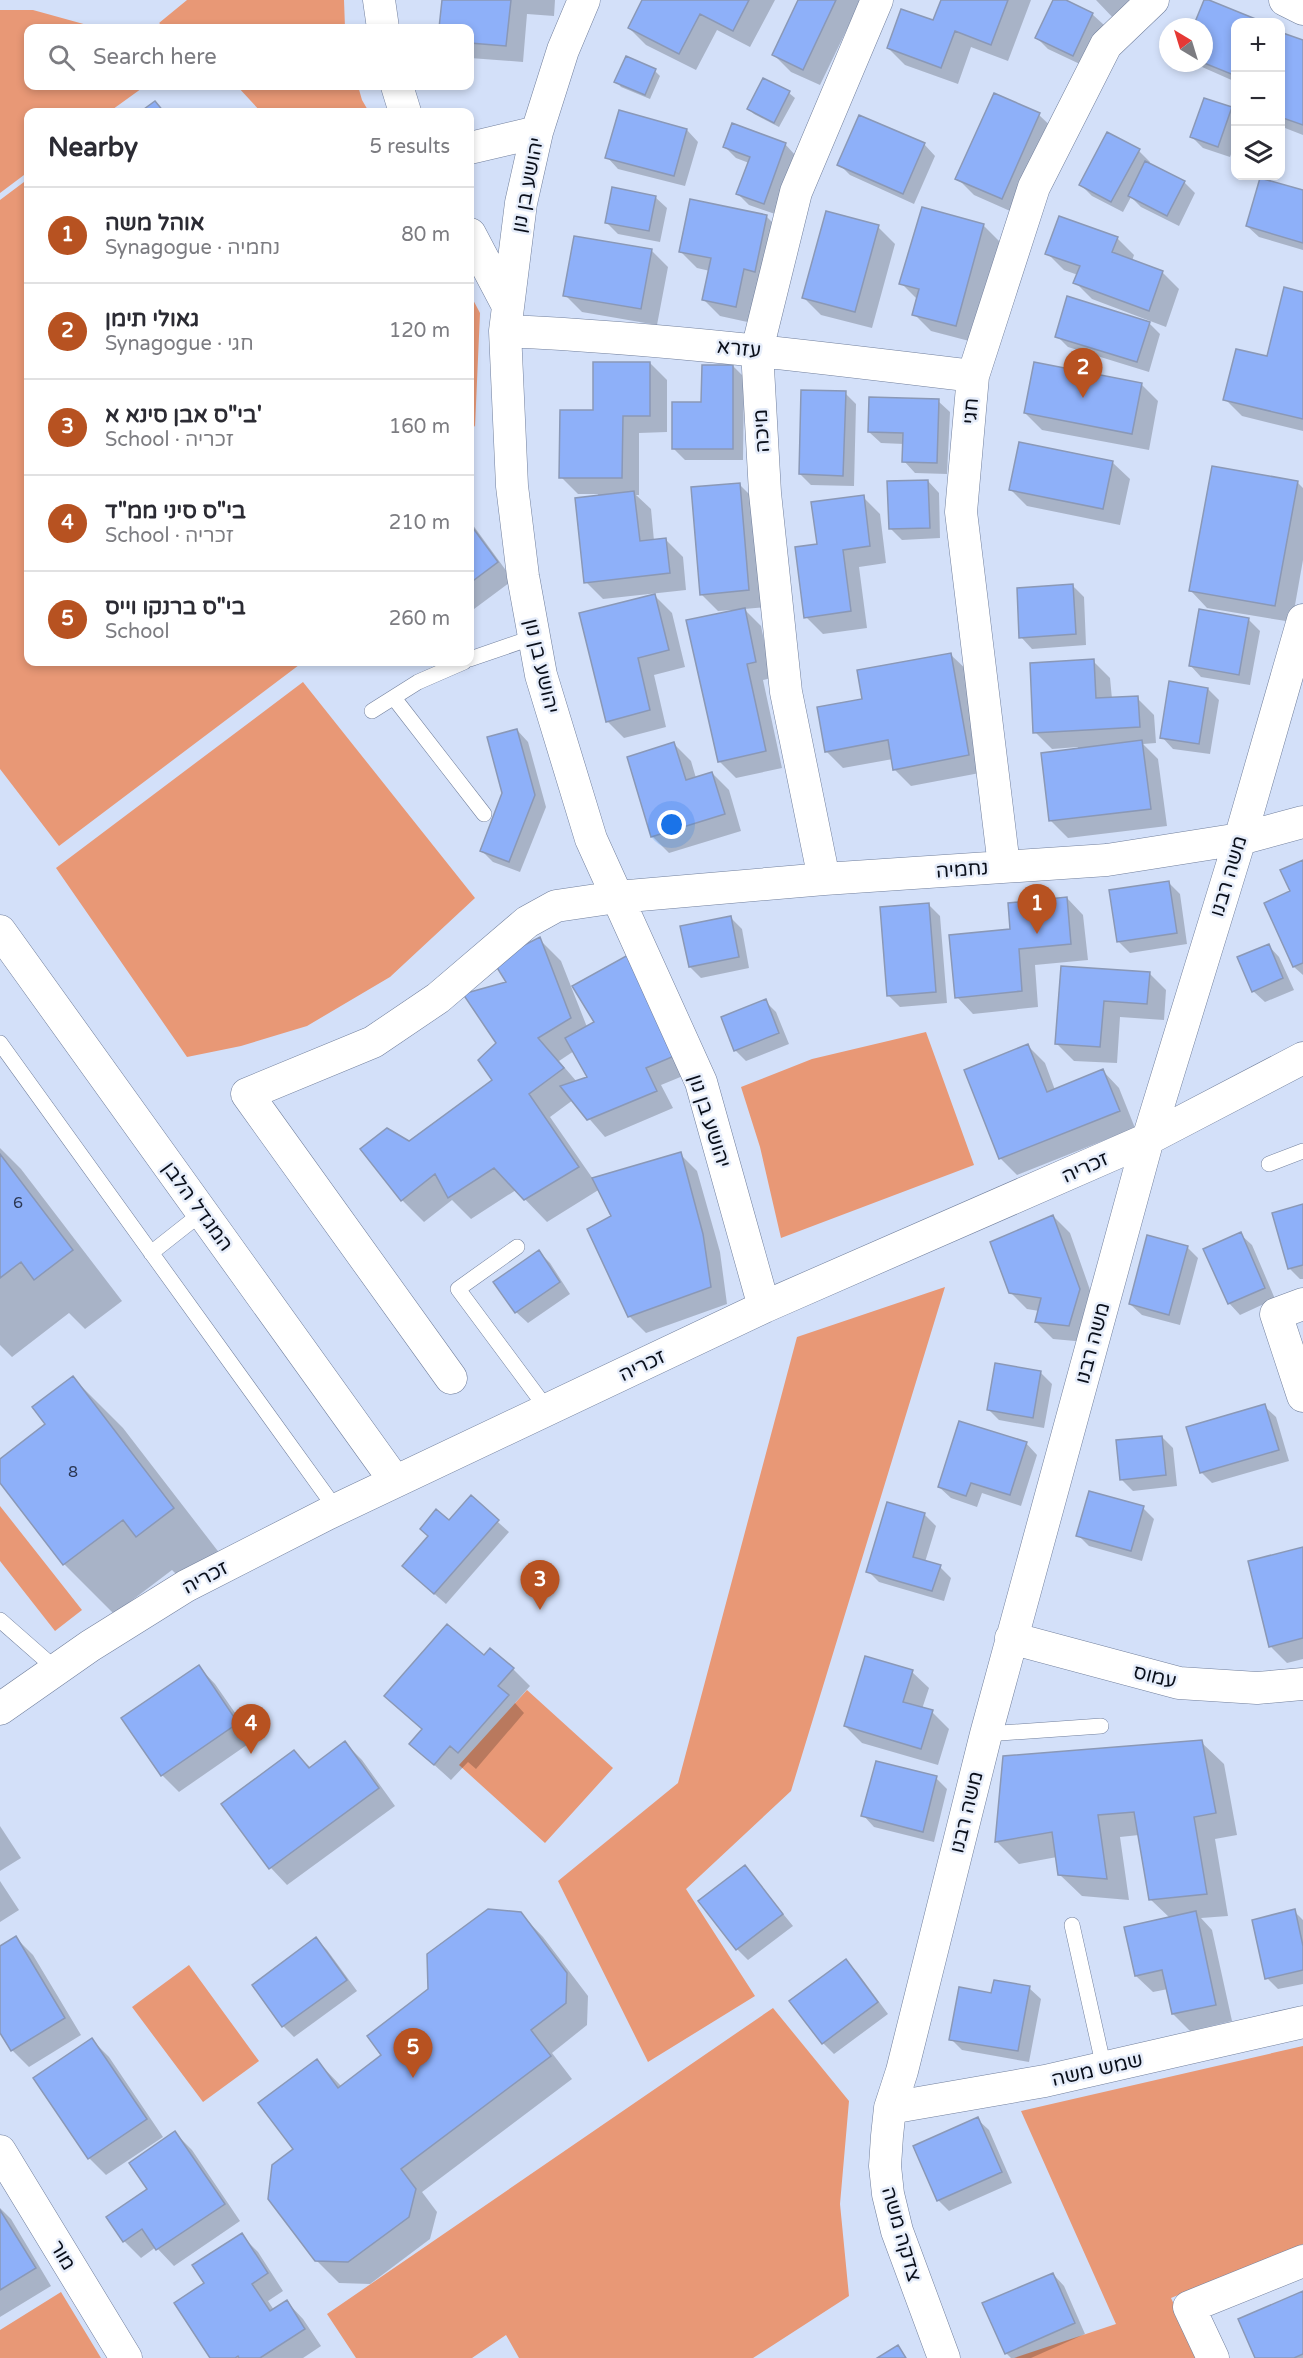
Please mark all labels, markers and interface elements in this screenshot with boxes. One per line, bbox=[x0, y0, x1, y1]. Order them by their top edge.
north arrow bbox=[1159, 18, 1213, 72]
map controls bbox=[1231, 18, 1285, 180]
button: + bbox=[1231, 18, 1285, 72]
search box bbox=[24, 24, 474, 90]
icon: search bbox=[45, 41, 78, 74]
text: Search here bbox=[93, 44, 217, 70]
button: − bbox=[1231, 72, 1285, 126]
button: layers bbox=[1231, 126, 1285, 180]
text: Nearby bbox=[48, 132, 138, 163]
text: 5 results bbox=[370, 135, 450, 159]
street label: יהושע בן נון bbox=[507, 135, 549, 235]
text: אוהל משה bbox=[105, 210, 204, 236]
text: 1 bbox=[61, 223, 74, 247]
text: 80 m bbox=[401, 223, 450, 247]
text: Synagogue · נחמיה bbox=[105, 236, 280, 260]
text: גאולי תימן bbox=[105, 306, 199, 332]
text: 2 bbox=[61, 319, 74, 343]
text: 120 m bbox=[389, 319, 450, 343]
text: Synagogue · חגי bbox=[105, 332, 254, 356]
street label: עזרא bbox=[716, 335, 762, 363]
pin: 2 bbox=[1064, 348, 1102, 398]
street label: חגי bbox=[958, 397, 984, 425]
text: בי"ס אבן סינא א' bbox=[105, 402, 262, 428]
street label: מיכה bbox=[749, 409, 775, 453]
text: 3 bbox=[61, 415, 74, 439]
text: 160 m bbox=[389, 415, 450, 439]
text: School · זכריה bbox=[105, 428, 234, 452]
text: בי"ס סיני ממ"ד bbox=[105, 498, 246, 524]
text: 4 bbox=[61, 511, 74, 535]
text: 210 m bbox=[389, 511, 450, 535]
text: School · זכריה bbox=[105, 524, 234, 548]
text: בי"ס ברנקו וייס bbox=[105, 594, 246, 620]
text: 5 bbox=[61, 607, 74, 631]
text: 260 m bbox=[389, 607, 450, 631]
street label: יהושע בן נון bbox=[518, 616, 564, 716]
text: School bbox=[105, 620, 169, 644]
your location bbox=[657, 810, 686, 839]
street label: משה רבנו bbox=[1205, 833, 1253, 920]
street label: נחמיה bbox=[935, 856, 989, 884]
pin: 1 bbox=[1018, 884, 1056, 934]
street label: יהושע בן נון bbox=[683, 1072, 735, 1171]
street label: זכריה bbox=[1058, 1147, 1113, 1189]
street label: המגדל הלבן bbox=[157, 1157, 238, 1256]
house number: 6 bbox=[13, 1193, 23, 1213]
street label: משה רבנו bbox=[1071, 1300, 1115, 1387]
street label: זכריה bbox=[615, 1345, 670, 1387]
house number: 8 bbox=[68, 1462, 78, 1482]
street label: זכריה bbox=[178, 1556, 233, 1600]
pin: 3 bbox=[520, 1560, 560, 1610]
street label: עמוס bbox=[1131, 1660, 1179, 1694]
pin: 4 bbox=[232, 1704, 270, 1754]
street label: משה רבנו bbox=[945, 1769, 989, 1856]
pin: 5 bbox=[394, 2028, 432, 2078]
street label: שמש משה bbox=[1049, 2048, 1145, 2092]
street label: צדקה משה bbox=[876, 2184, 926, 2285]
street label: מור bbox=[44, 2236, 80, 2275]

